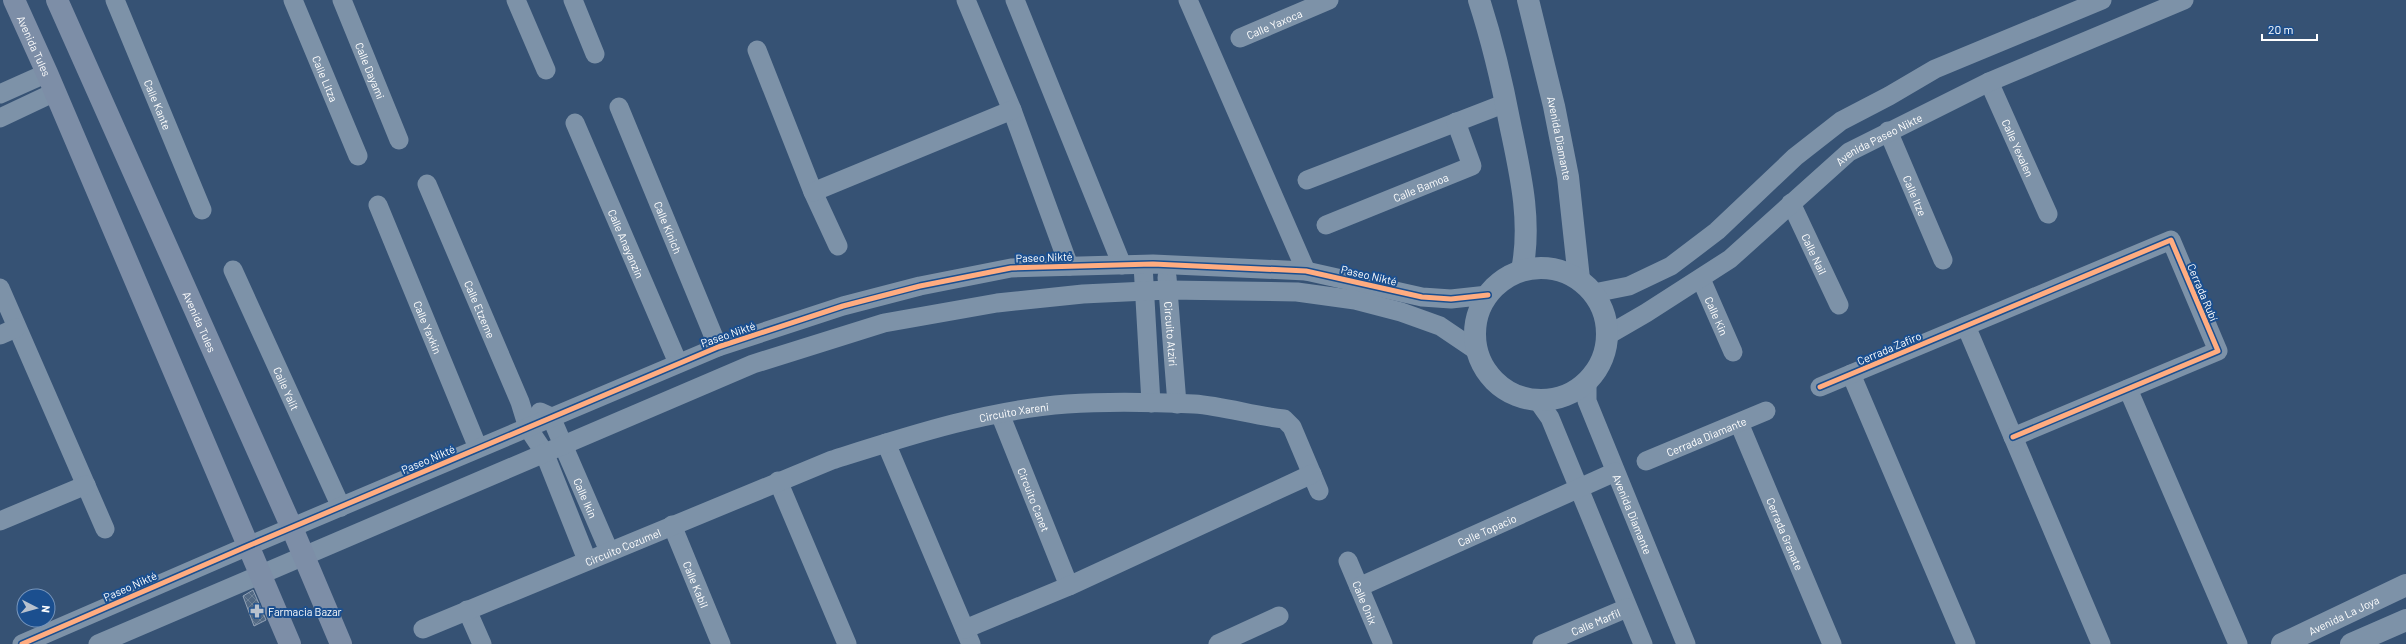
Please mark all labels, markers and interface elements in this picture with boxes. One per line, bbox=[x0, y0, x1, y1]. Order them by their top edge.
street label: Calle Yaxoca bbox=[1244, 6, 1304, 41]
street label: Avenida Tules bbox=[15, 13, 54, 78]
scale bar bbox=[2262, 16, 2317, 42]
text: 20 m bbox=[2268, 22, 2294, 36]
street label: Calle Dayami bbox=[353, 40, 388, 101]
street label: Calle Litza bbox=[310, 53, 341, 104]
street label: Calle Kante bbox=[142, 77, 175, 132]
street label: Avenida Diamante bbox=[1545, 95, 1575, 181]
street label: Avenida Paseo Nikte bbox=[1833, 110, 1924, 168]
street label: Calle Yexalen bbox=[2000, 117, 2037, 179]
street label: Calle Bamoa bbox=[1391, 170, 1450, 204]
street label: Calle Itze bbox=[1901, 173, 1930, 218]
street label: Calle Kinich bbox=[652, 199, 685, 255]
street label: Calle Anayanzin bbox=[606, 207, 647, 280]
street label: Calle Nail bbox=[1800, 231, 1830, 276]
street label: Paseo Nikté bbox=[1015, 250, 1073, 264]
street label: Cerrada Rubí bbox=[2185, 261, 2221, 323]
street label: Paseo Nikté bbox=[1340, 262, 1398, 288]
street label: Calle Etzeme bbox=[462, 278, 499, 340]
street label: Avenida Tules bbox=[181, 289, 219, 354]
street label: Calle Kin bbox=[1703, 294, 1731, 337]
street label: Calle Yaxkin bbox=[412, 299, 445, 356]
street label: Circuito Atziri bbox=[1162, 301, 1181, 367]
street label: Paseo Nikté bbox=[699, 319, 757, 349]
street label: Cerrada Zafiro bbox=[1855, 329, 1923, 367]
street label: Calle Yalit bbox=[271, 365, 302, 412]
street label: Circuito Xareni bbox=[978, 399, 1050, 424]
street label: Cerrada Diamante bbox=[1664, 413, 1748, 458]
street label: Paseo Nikté bbox=[399, 442, 457, 476]
street label: Circuito Canet bbox=[1016, 465, 1053, 533]
street label: Avenida Diamante bbox=[1611, 472, 1655, 556]
street label: Calle Ikin bbox=[572, 476, 600, 520]
street label: Cerrada Granate bbox=[1765, 495, 1807, 572]
street label: Calle Topacio bbox=[1455, 511, 1518, 548]
street label: Circuito Cozumel bbox=[583, 525, 662, 568]
street label: Calle Kabil bbox=[681, 559, 712, 609]
street label: Paseo Nikté bbox=[101, 568, 159, 604]
street label: Calle Onix bbox=[1351, 579, 1380, 626]
north arrow bbox=[16, 588, 56, 628]
street label: Avenida La Joya bbox=[2306, 592, 2381, 637]
pharmacy icon: Farmacia Bazar bbox=[249, 603, 265, 619]
text: N bbox=[40, 605, 53, 613]
place label: Farmacia Bazar bbox=[268, 605, 342, 618]
street label: Calle Marfil bbox=[1569, 605, 1622, 638]

